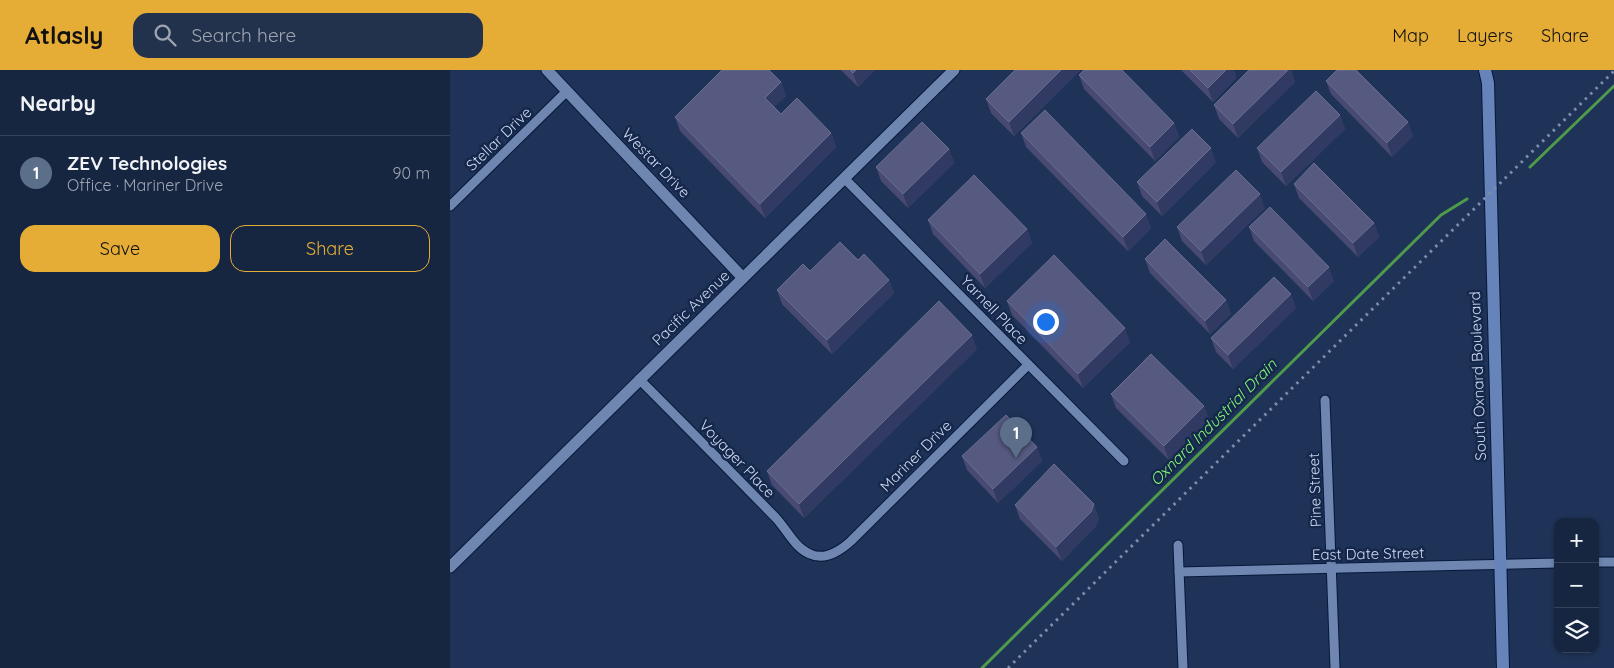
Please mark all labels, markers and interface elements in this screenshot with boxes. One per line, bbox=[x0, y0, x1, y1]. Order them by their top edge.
search box bbox=[133, 13, 483, 58]
text: Atlasly bbox=[25, 20, 103, 50]
icon: search bbox=[151, 21, 179, 49]
text: Search here bbox=[191, 23, 296, 47]
text: Map bbox=[1392, 24, 1429, 47]
text: Layers bbox=[1457, 24, 1513, 47]
text: Share bbox=[1541, 24, 1589, 47]
text: Nearby bbox=[20, 90, 96, 116]
street label: Stellar Drive bbox=[462, 103, 535, 175]
street label: Westar Drive bbox=[618, 124, 694, 202]
text: ZEV Technologies bbox=[67, 151, 227, 175]
text: 1 bbox=[33, 163, 39, 183]
text: 90 m bbox=[393, 163, 430, 183]
text: Office · Mariner Drive bbox=[67, 175, 223, 195]
button: Save bbox=[20, 225, 220, 272]
button: Share bbox=[230, 225, 430, 272]
street label: Pacific Avenue bbox=[648, 266, 733, 349]
street label: Yarnell Place bbox=[957, 271, 1032, 348]
street label: South Oxnard Boulevard bbox=[1465, 291, 1490, 461]
your location bbox=[1033, 309, 1059, 335]
water label: Oxnard Industrial Drain bbox=[1145, 354, 1281, 490]
street label: Voyager Place bbox=[695, 416, 779, 502]
street label: Mariner Drive bbox=[876, 416, 955, 495]
pin: 1 bbox=[1000, 417, 1032, 458]
street label: Pine Street bbox=[1304, 453, 1325, 528]
map controls bbox=[1554, 518, 1599, 653]
button: + bbox=[1554, 518, 1599, 563]
street label: East Date Street bbox=[1312, 543, 1424, 564]
button: − bbox=[1554, 563, 1599, 608]
button: layers bbox=[1554, 608, 1599, 653]

